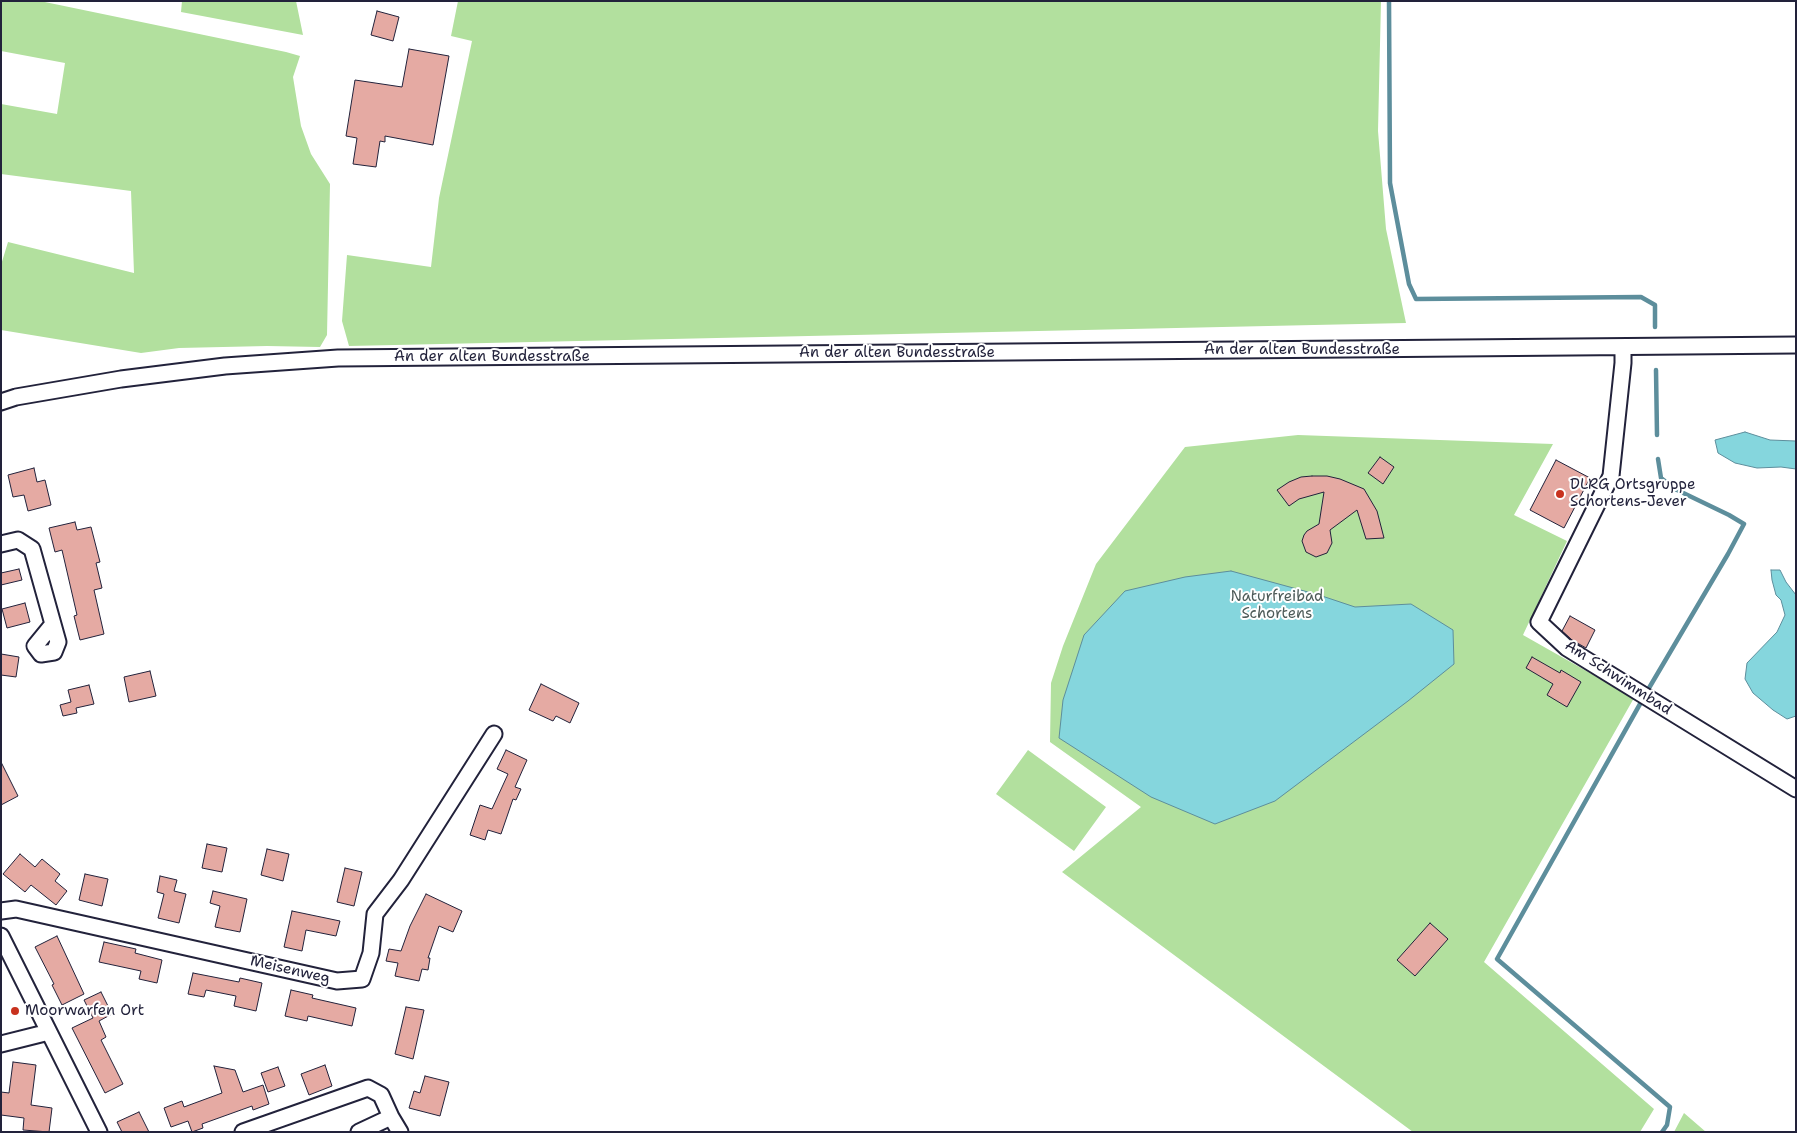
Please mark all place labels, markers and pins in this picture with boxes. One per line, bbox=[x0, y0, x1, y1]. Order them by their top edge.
place label: DLRG Ortsgruppe Schortens-Jever bbox=[1570, 476, 1695, 511]
marker: DLRG Ortsgruppe Schortens-Jever bbox=[1554, 488, 1566, 500]
place label: Moorwarfen Ort bbox=[25, 1002, 144, 1020]
marker: Moorwarfen Ort bbox=[9, 1005, 21, 1017]

